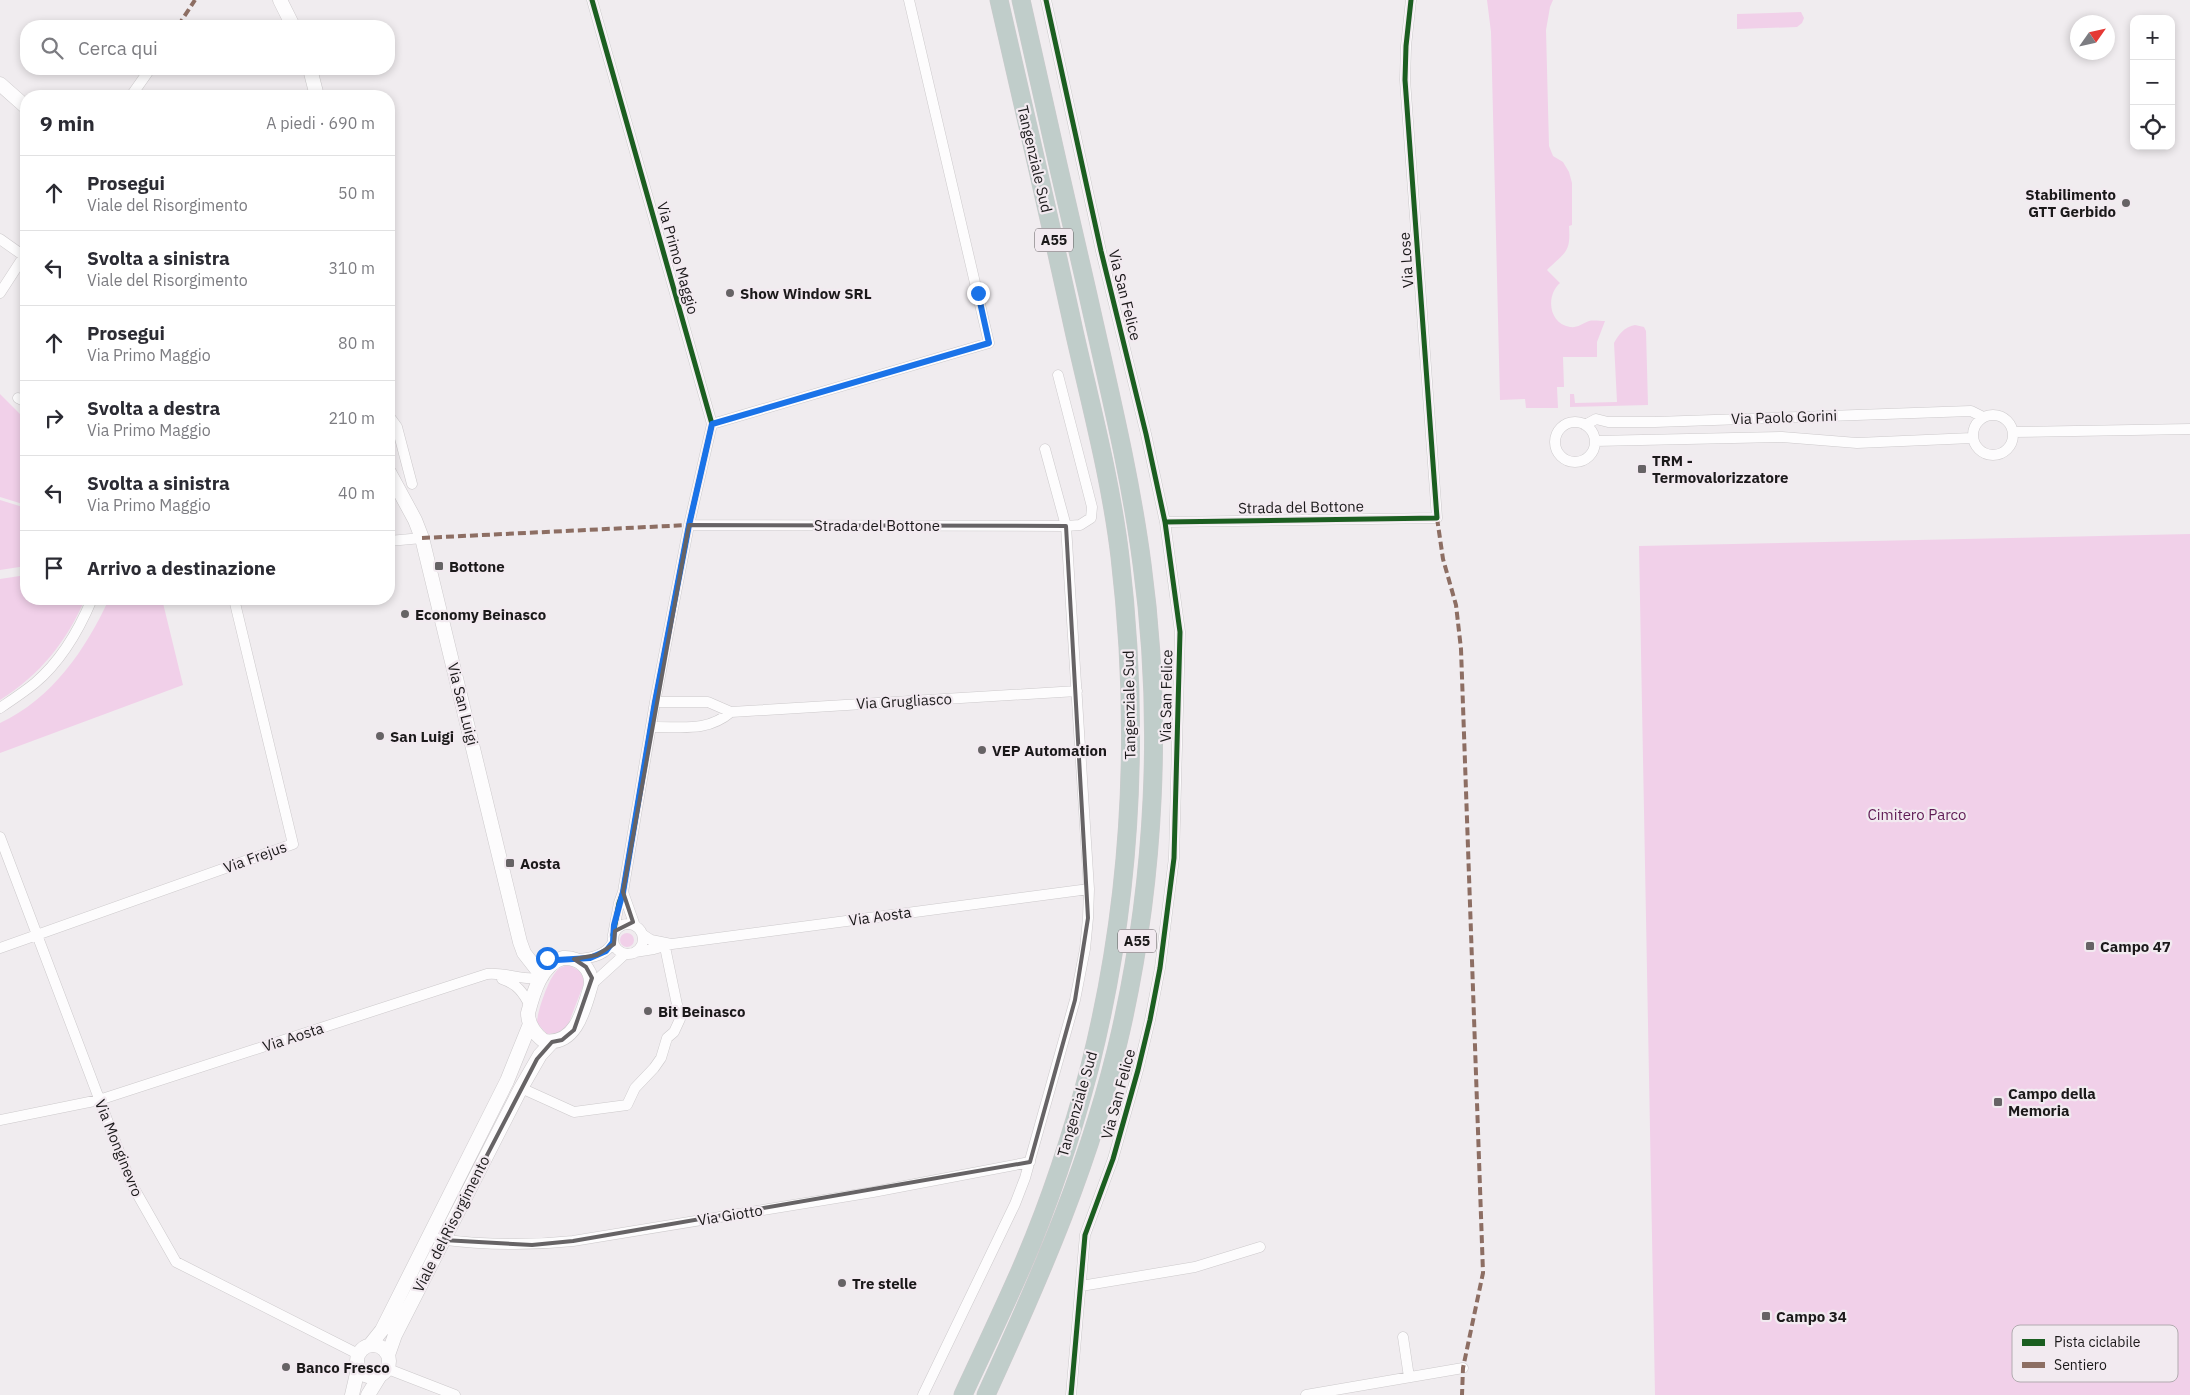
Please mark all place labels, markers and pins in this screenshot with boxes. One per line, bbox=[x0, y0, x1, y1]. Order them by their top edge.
place label: Stabilimento GTT Gerbido bbox=[2025, 185, 2116, 221]
marker: Stabilimento GTT Gerbido bbox=[2120, 197, 2132, 209]
place label: Show Window SRL bbox=[740, 284, 872, 303]
marker: Show Window SRL bbox=[724, 287, 736, 299]
place label: TRM - Termovalorizzatore bbox=[1652, 451, 1788, 487]
marker: TRM - Termovalorizzatore bbox=[1636, 463, 1648, 475]
place label: Bottone bbox=[449, 557, 505, 576]
marker: Bottone bbox=[433, 560, 445, 572]
place label: Economy Beinasco bbox=[415, 605, 546, 624]
marker: Economy Beinasco bbox=[399, 608, 411, 620]
place label: San Luigi bbox=[390, 727, 454, 746]
marker: San Luigi bbox=[374, 730, 386, 742]
place label: VEP Automation bbox=[992, 741, 1107, 760]
marker: VEP Automation bbox=[976, 744, 988, 756]
place label: Aosta bbox=[520, 854, 561, 873]
marker: Aosta bbox=[504, 857, 516, 869]
place label: Campo 47 bbox=[2100, 937, 2171, 956]
marker: Campo 47 bbox=[2084, 940, 2096, 952]
place label: Bit Beinasco bbox=[658, 1002, 745, 1021]
marker: Bit Beinasco bbox=[642, 1005, 654, 1017]
place label: Campo della Memoria bbox=[2008, 1084, 2096, 1120]
marker: Campo della Memoria bbox=[1992, 1096, 2004, 1108]
place label: Tre stelle bbox=[852, 1274, 917, 1293]
marker: Tre stelle bbox=[836, 1277, 848, 1289]
place label: Campo 34 bbox=[1776, 1307, 1847, 1326]
marker: Campo 34 bbox=[1760, 1310, 1772, 1322]
place label: Banco Fresco bbox=[296, 1358, 390, 1377]
marker: Banco Fresco bbox=[280, 1361, 292, 1373]

